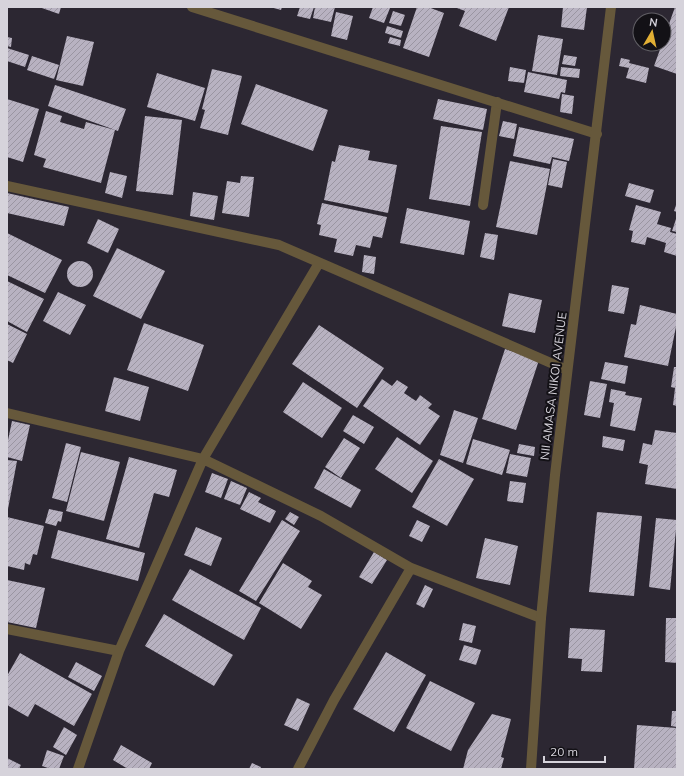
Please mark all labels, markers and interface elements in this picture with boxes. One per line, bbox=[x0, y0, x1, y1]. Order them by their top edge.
north arrow bbox=[632, 12, 672, 52]
text: N bbox=[648, 15, 659, 30]
street label: NII AMASA NIKOI AVENUE bbox=[536, 311, 570, 461]
scale bar bbox=[544, 738, 605, 764]
text: 20 m bbox=[550, 744, 578, 759]

